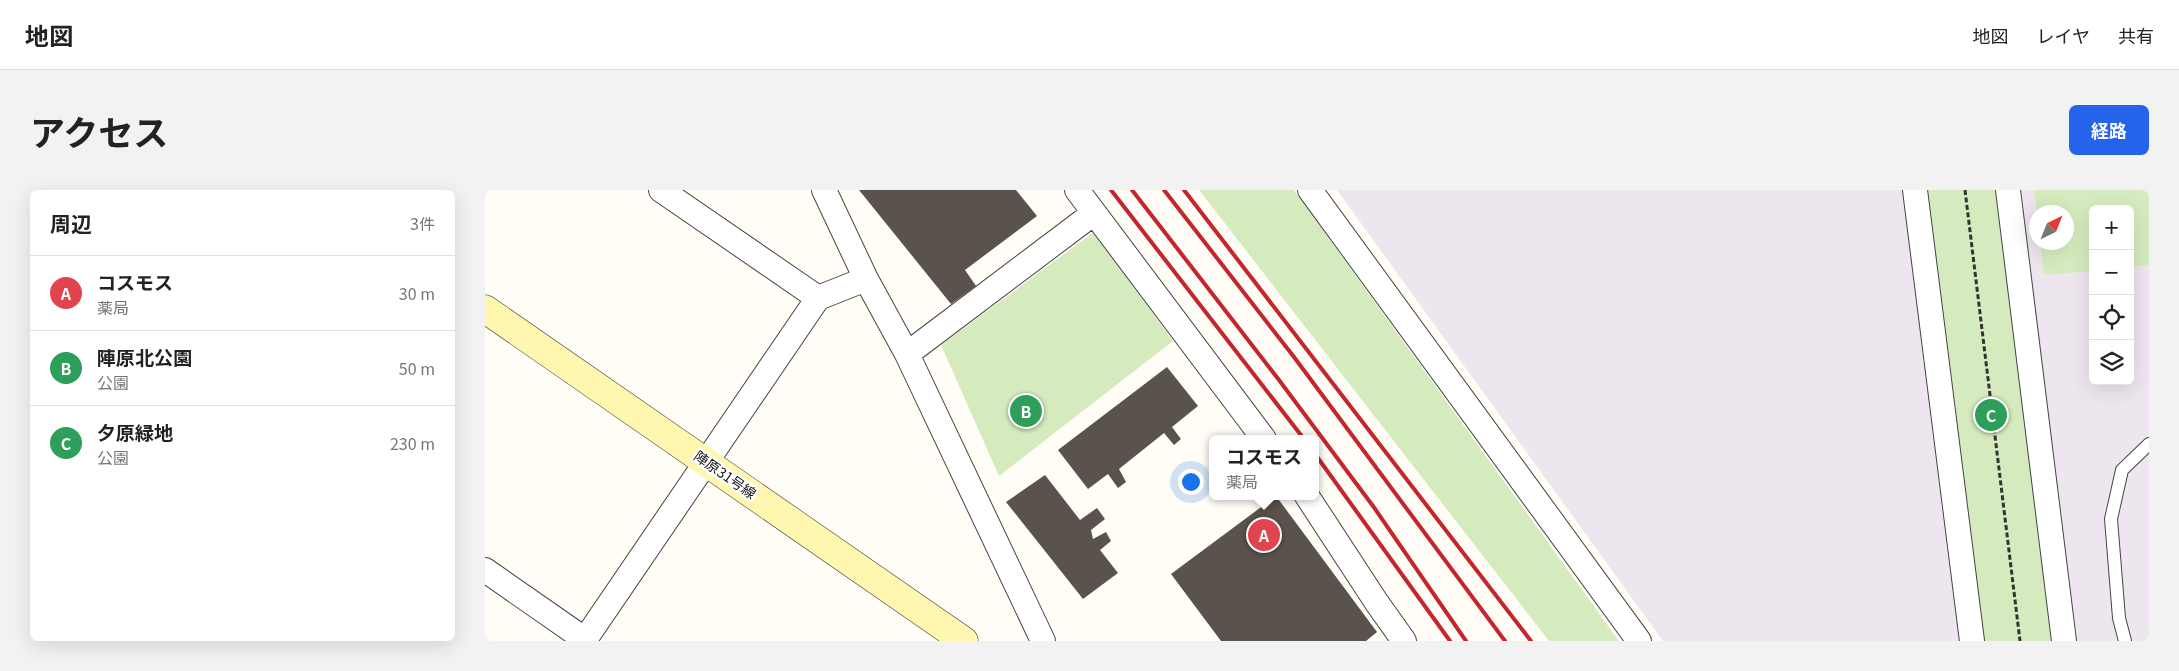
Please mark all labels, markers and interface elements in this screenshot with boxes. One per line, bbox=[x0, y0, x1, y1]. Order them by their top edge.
text: 地図 bbox=[25, 17, 73, 52]
text: 地図 bbox=[1973, 22, 2009, 48]
text: レイヤ bbox=[2037, 22, 2090, 48]
text: 共有 bbox=[2118, 22, 2154, 48]
text: アクセス bbox=[30, 105, 168, 156]
button: 経路 bbox=[2069, 105, 2149, 155]
north arrow bbox=[2029, 205, 2074, 250]
map controls bbox=[2089, 205, 2134, 385]
button: + bbox=[2089, 205, 2134, 250]
text: 周辺 bbox=[50, 208, 92, 238]
text: 3件 bbox=[410, 211, 435, 235]
button: − bbox=[2089, 250, 2134, 295]
text: コスモス bbox=[97, 268, 173, 295]
text: A bbox=[61, 281, 71, 305]
text: 30 m bbox=[399, 281, 435, 305]
text: 薬局 bbox=[97, 295, 129, 319]
button: locate bbox=[2089, 295, 2134, 340]
button: layers bbox=[2089, 340, 2134, 385]
text: 陣原北公園 bbox=[97, 343, 192, 370]
text: B bbox=[61, 356, 71, 380]
text: 50 m bbox=[399, 356, 435, 380]
text: 公園 bbox=[97, 370, 129, 394]
pin: B bbox=[1010, 392, 1042, 430]
pin: C bbox=[1975, 396, 2007, 434]
text: 夕原緑地 bbox=[97, 418, 173, 445]
text: C bbox=[61, 431, 71, 455]
text: 230 m bbox=[390, 431, 435, 455]
popup bbox=[1209, 435, 1319, 500]
text: コスモス bbox=[1226, 442, 1302, 469]
text: 公園 bbox=[97, 445, 129, 469]
street label: 陣原31号線 bbox=[691, 445, 761, 503]
your location bbox=[1178, 469, 1204, 495]
text: 薬局 bbox=[1226, 469, 1258, 493]
pin: A bbox=[1248, 516, 1280, 554]

